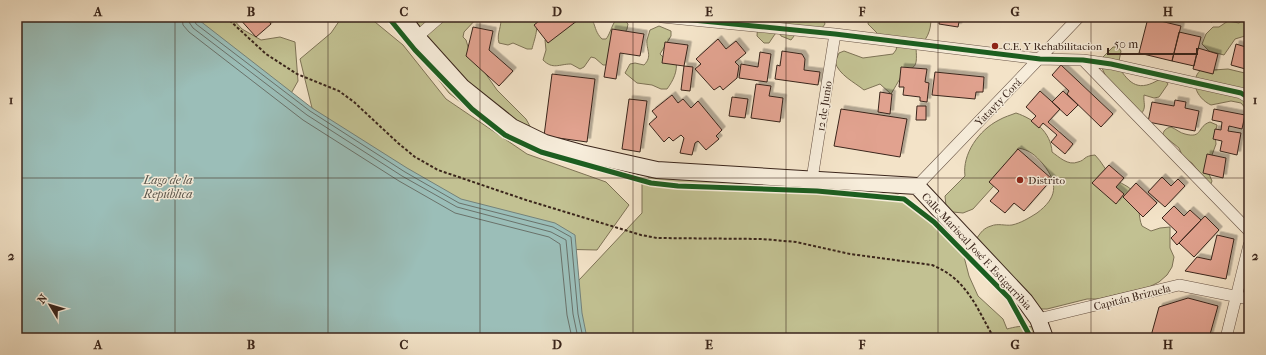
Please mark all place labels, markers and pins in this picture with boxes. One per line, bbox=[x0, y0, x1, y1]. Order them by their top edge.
place label: C.E. Y Rehabilitacion bbox=[1003, 40, 1103, 53]
marker: C.E. Y Rehabilitacion bbox=[990, 41, 1000, 51]
place label: Distrito bbox=[1028, 174, 1065, 187]
marker: Distrito bbox=[1015, 175, 1025, 185]

